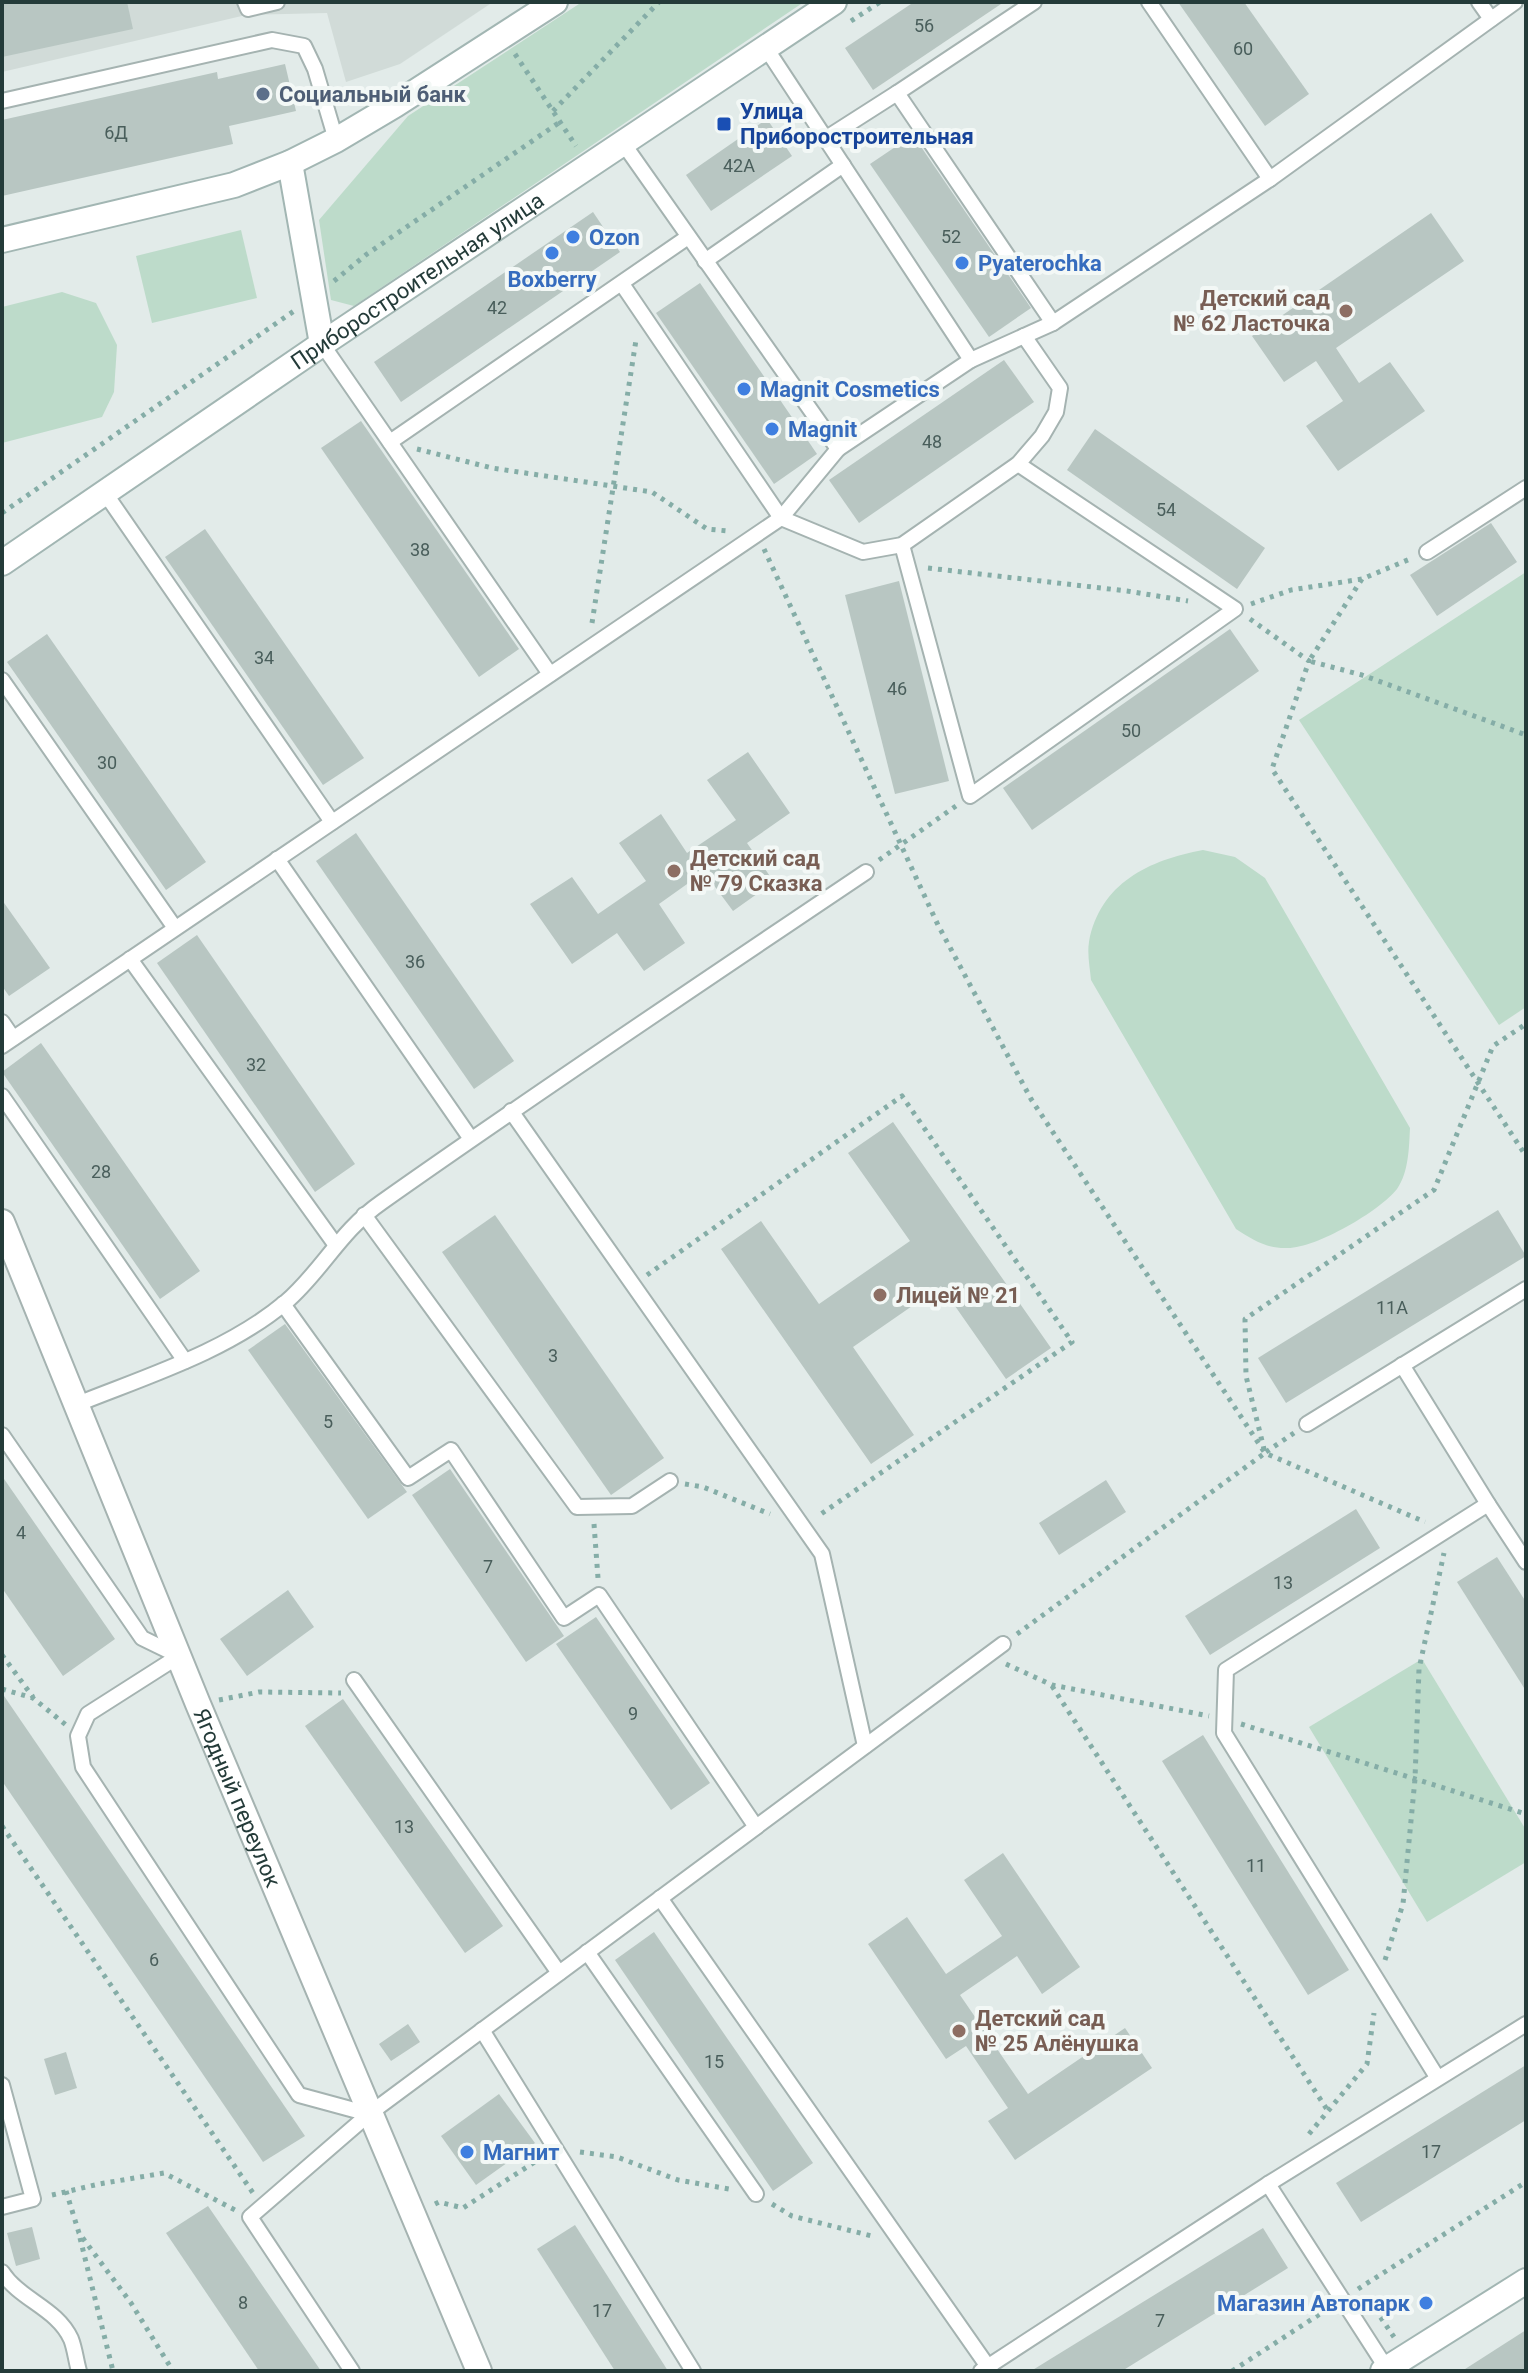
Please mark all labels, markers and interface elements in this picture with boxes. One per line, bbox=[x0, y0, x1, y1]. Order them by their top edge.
house number: 56 bbox=[914, 15, 934, 36]
house number: 60 bbox=[1233, 38, 1253, 59]
place label: Социальный банк bbox=[279, 82, 467, 107]
marker: Социальный банк bbox=[254, 85, 272, 103]
place label: Улица Приборостроительная bbox=[740, 99, 974, 149]
marker: Улица Приборостроительная bbox=[715, 115, 733, 133]
house number: 6Д bbox=[104, 122, 128, 143]
house number: 42А bbox=[723, 155, 755, 176]
street label: Приборостроительная улица bbox=[286, 187, 548, 374]
place label: Ozon bbox=[589, 225, 640, 250]
house number: 52 bbox=[941, 226, 961, 247]
marker: Ozon bbox=[564, 228, 582, 246]
marker: Boxberry bbox=[543, 244, 561, 262]
place label: Pyaterochka bbox=[978, 251, 1102, 276]
marker: Pyaterochka bbox=[953, 254, 971, 272]
place label: Boxberry bbox=[507, 267, 597, 292]
place label: Детский сад № 62 Ласточка bbox=[1173, 286, 1330, 336]
house number: 42 bbox=[487, 297, 507, 318]
marker: Детский сад № 62 Ласточка bbox=[1337, 302, 1355, 320]
place label: Magnit Cosmetics bbox=[760, 377, 940, 402]
marker: Magnit Cosmetics bbox=[735, 380, 753, 398]
place label: Magnit bbox=[788, 417, 858, 442]
marker: Magnit bbox=[763, 420, 781, 438]
house number: 48 bbox=[922, 431, 942, 452]
house number: 54 bbox=[1156, 499, 1176, 520]
house number: 38 bbox=[410, 539, 430, 560]
house number: 34 bbox=[254, 647, 274, 668]
house number: 46 bbox=[887, 678, 907, 699]
house number: 50 bbox=[1121, 720, 1141, 741]
house number: 30 bbox=[97, 752, 117, 773]
place label: Детский сад № 79 Сказка bbox=[690, 846, 823, 896]
marker: Детский сад № 79 Сказка bbox=[665, 862, 683, 880]
house number: 36 bbox=[405, 951, 425, 972]
house number: 32 bbox=[246, 1054, 266, 1075]
house number: 28 bbox=[91, 1161, 111, 1182]
place label: Лицей № 21 bbox=[896, 1283, 1020, 1308]
marker: Лицей № 21 bbox=[871, 1286, 889, 1304]
house number: 11А bbox=[1376, 1297, 1408, 1318]
house number: 3 bbox=[548, 1345, 558, 1366]
house number: 5 bbox=[323, 1411, 333, 1432]
house number: 4 bbox=[16, 1522, 26, 1543]
house number: 7 bbox=[483, 1556, 493, 1577]
house number: 13 bbox=[1273, 1572, 1293, 1593]
house number: 9 bbox=[628, 1703, 638, 1724]
street label: Ягодный переулок bbox=[189, 1705, 286, 1891]
house number: 13 bbox=[394, 1816, 414, 1837]
house number: 11 bbox=[1246, 1855, 1266, 1876]
house number: 6 bbox=[149, 1949, 159, 1970]
place label: Детский сад № 25 Алёнушка bbox=[975, 2006, 1139, 2056]
marker: Детский сад № 25 Алёнушка bbox=[950, 2022, 968, 2040]
house number: 15 bbox=[704, 2051, 724, 2072]
place label: Магнит bbox=[483, 2140, 559, 2165]
house number: 17 bbox=[1421, 2141, 1441, 2162]
marker: Магнит bbox=[458, 2143, 476, 2161]
place label: Магазин Автопарк bbox=[1217, 2291, 1411, 2316]
house number: 8 bbox=[238, 2292, 248, 2313]
marker: Магазин Автопарк bbox=[1417, 2294, 1435, 2312]
house number: 17 bbox=[592, 2300, 612, 2321]
house number: 7 bbox=[1155, 2310, 1165, 2331]

